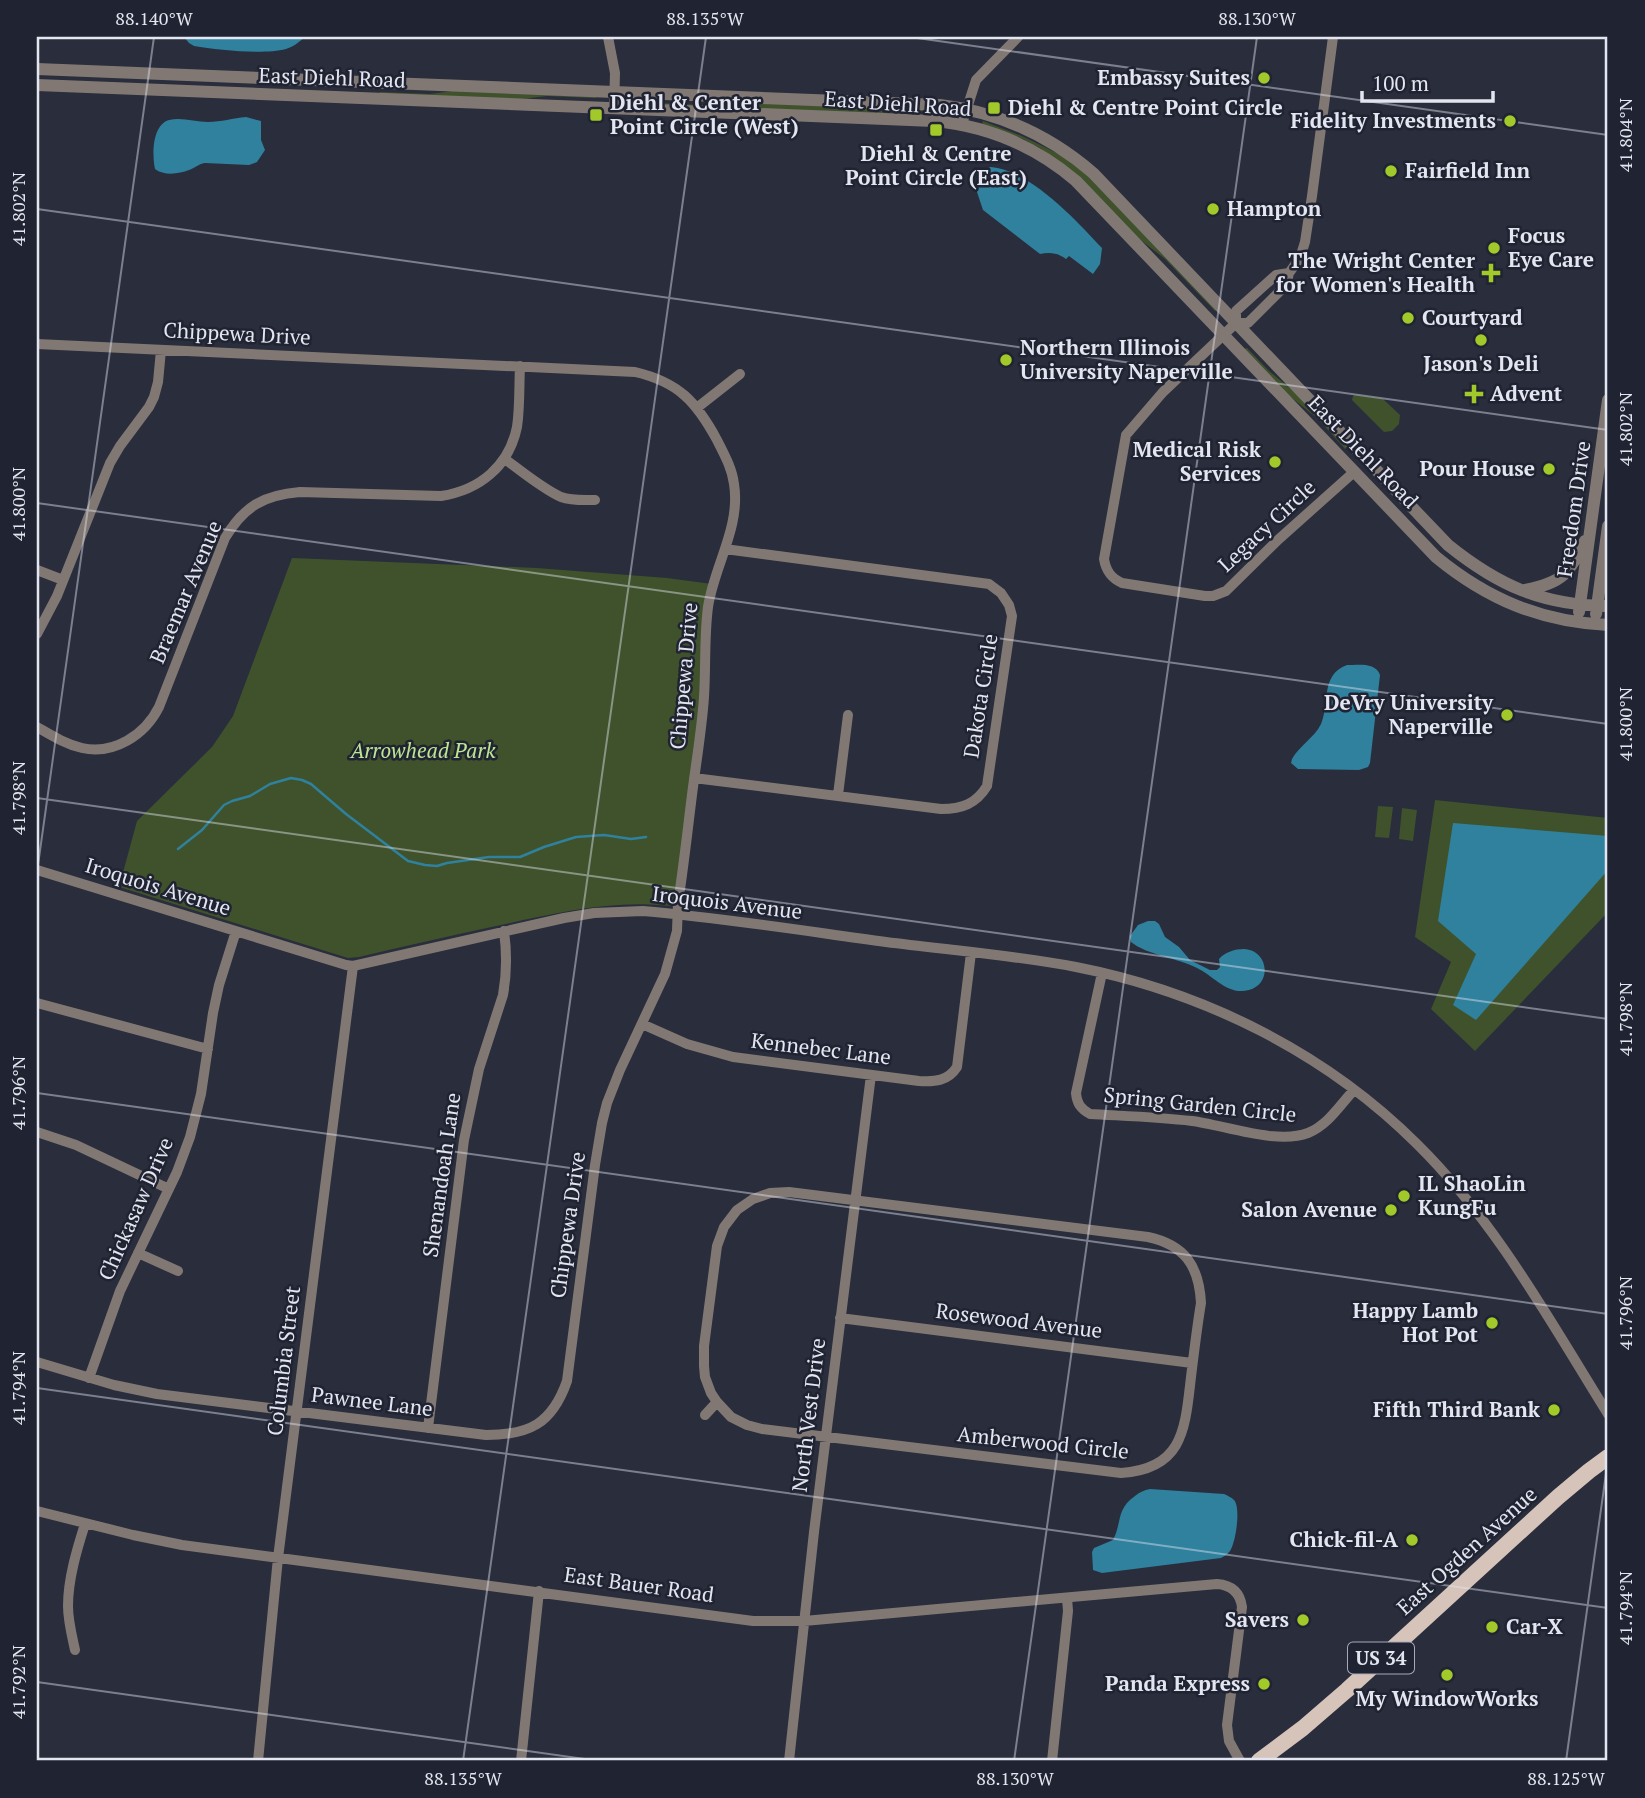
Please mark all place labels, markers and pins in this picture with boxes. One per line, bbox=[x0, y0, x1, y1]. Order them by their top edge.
place label: Embassy Suites bbox=[1097, 63, 1250, 91]
marker: Embassy Suites bbox=[1256, 70, 1272, 86]
place label: Diehl & Center Point Circle (West) bbox=[610, 88, 799, 140]
place label: Diehl & Centre Point Circle bbox=[1008, 93, 1283, 121]
marker: Diehl & Centre Point Circle bbox=[986, 100, 1002, 116]
place label: Fidelity Investments bbox=[1291, 106, 1496, 134]
marker: Diehl & Center Point Circle (West) bbox=[588, 107, 604, 123]
marker: Fidelity Investments bbox=[1502, 113, 1518, 129]
marker: Diehl & Centre Point Circle (East) bbox=[928, 122, 944, 138]
place label: Diehl & Centre Point Circle (East) bbox=[845, 139, 1027, 191]
place label: Fairfield Inn bbox=[1405, 156, 1530, 184]
marker: Fairfield Inn bbox=[1383, 163, 1399, 179]
place label: Hampton bbox=[1227, 194, 1322, 222]
marker: Hampton bbox=[1205, 201, 1221, 217]
place label: Focus Eye Care bbox=[1508, 221, 1594, 273]
marker: Focus Eye Care bbox=[1486, 240, 1502, 256]
place label: The Wright Center for Women's Health bbox=[1276, 246, 1476, 298]
marker: The Wright Center for Women's Health bbox=[1481, 263, 1501, 283]
place label: Courtyard bbox=[1422, 303, 1523, 331]
marker: Courtyard bbox=[1400, 310, 1416, 326]
marker: Jason's Deli bbox=[1473, 332, 1489, 348]
place label: Northern Illinois University Naperville bbox=[1020, 333, 1233, 385]
place label: Jason's Deli bbox=[1423, 349, 1539, 377]
marker: Northern Illinois University Naperville bbox=[998, 352, 1014, 368]
place label: Advent bbox=[1490, 379, 1563, 407]
marker: Advent bbox=[1464, 384, 1484, 404]
place label: Medical Risk Services bbox=[1133, 435, 1262, 487]
marker: Medical Risk Services bbox=[1267, 454, 1283, 470]
place label: Pour House bbox=[1419, 454, 1535, 482]
marker: Pour House bbox=[1541, 461, 1557, 477]
place label: DeVry University Naperville bbox=[1324, 688, 1494, 740]
marker: DeVry University Naperville bbox=[1499, 707, 1515, 723]
place label: IL ShaoLin KungFu bbox=[1418, 1169, 1526, 1221]
marker: IL ShaoLin KungFu bbox=[1396, 1188, 1412, 1204]
place label: Salon Avenue bbox=[1241, 1195, 1377, 1223]
marker: Salon Avenue bbox=[1383, 1202, 1399, 1218]
place label: Happy Lamb Hot Pot bbox=[1352, 1296, 1479, 1348]
marker: Happy Lamb Hot Pot bbox=[1484, 1315, 1500, 1331]
place label: Fifth Third Bank bbox=[1373, 1395, 1541, 1423]
marker: Fifth Third Bank bbox=[1546, 1402, 1562, 1418]
place label: Chick-fil-A bbox=[1290, 1525, 1399, 1553]
marker: Chick-fil-A bbox=[1404, 1532, 1420, 1548]
place label: Savers bbox=[1225, 1605, 1289, 1633]
marker: Savers bbox=[1295, 1612, 1311, 1628]
place label: Car-X bbox=[1506, 1612, 1564, 1640]
marker: Car-X bbox=[1484, 1619, 1500, 1635]
marker: My WindowWorks bbox=[1439, 1667, 1455, 1683]
place label: Panda Express bbox=[1105, 1669, 1250, 1697]
marker: Panda Express bbox=[1256, 1676, 1272, 1692]
place label: My WindowWorks bbox=[1355, 1684, 1539, 1712]

